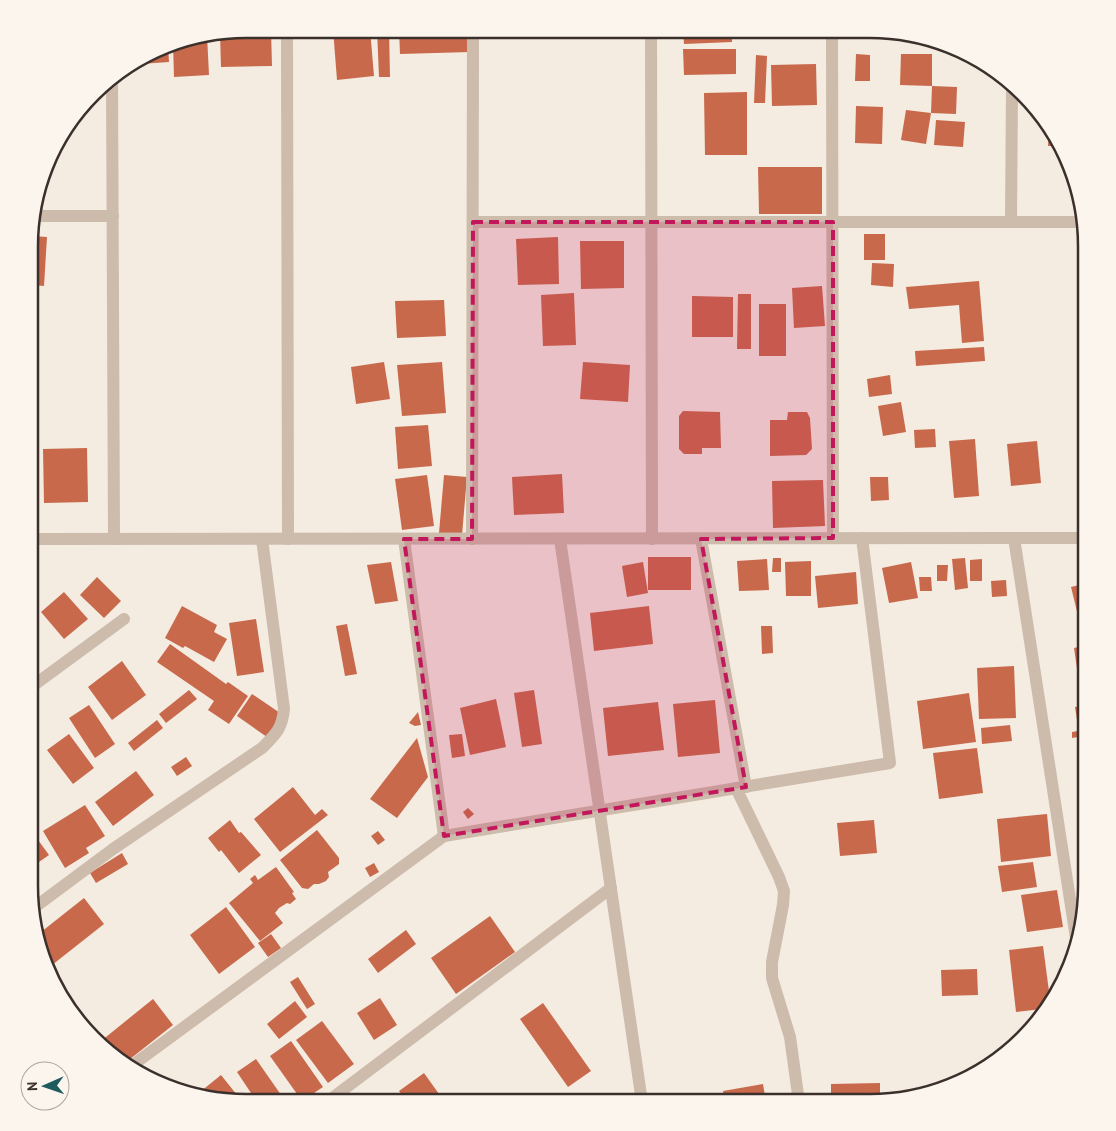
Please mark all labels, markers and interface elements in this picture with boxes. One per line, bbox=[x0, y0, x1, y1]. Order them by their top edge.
north arrow bbox=[20, 1061, 70, 1111]
text: N bbox=[23, 1082, 41, 1091]

